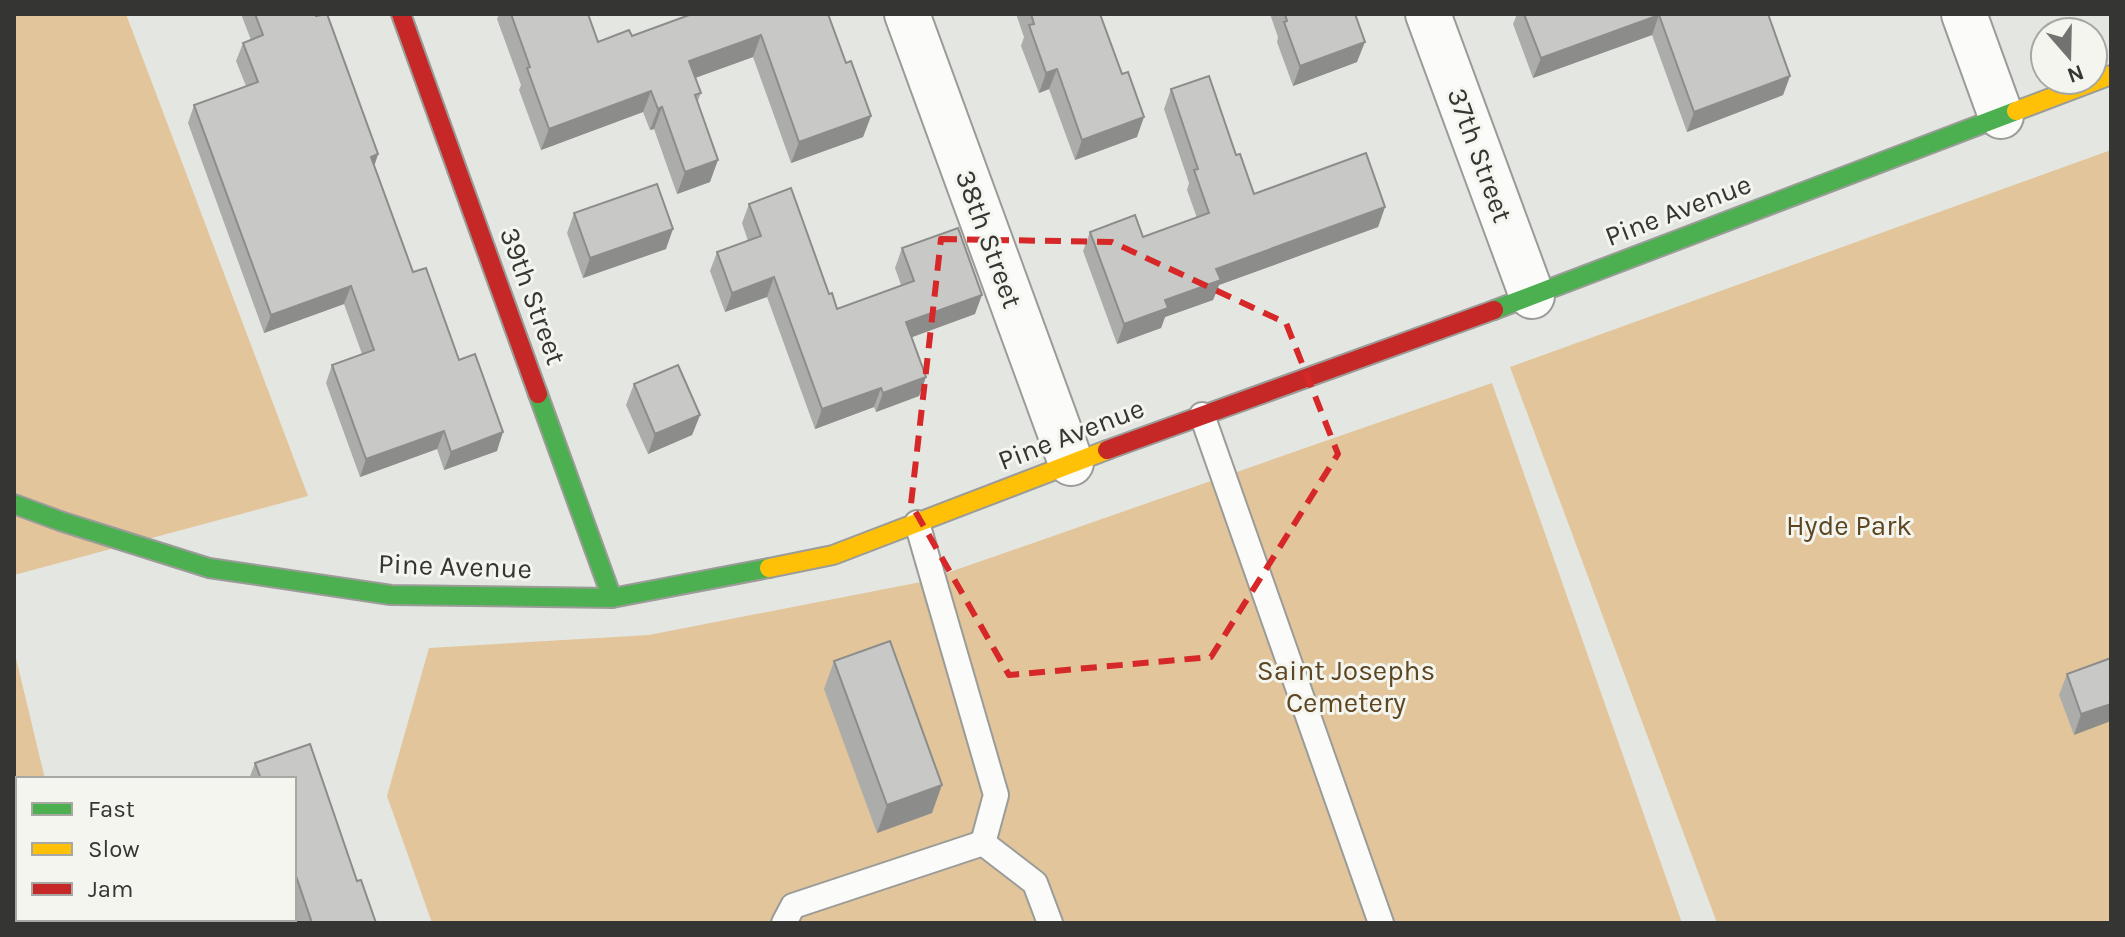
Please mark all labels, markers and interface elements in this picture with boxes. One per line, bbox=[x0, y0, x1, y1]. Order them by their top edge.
north arrow bbox=[2029, 16, 2109, 96]
text: N bbox=[2064, 59, 2087, 89]
street label: 37th Street bbox=[1440, 83, 1520, 227]
street label: 38th Street bbox=[949, 165, 1029, 313]
street label: Pine Avenue bbox=[1600, 167, 1756, 253]
street label: 39th Street bbox=[493, 223, 573, 369]
street label: Pine Avenue bbox=[993, 391, 1149, 477]
park label: Hyde Park bbox=[1786, 509, 1912, 542]
street label: Pine Avenue bbox=[378, 547, 532, 585]
park label: Saint Josephs Cemetery bbox=[1257, 654, 1435, 719]
legend bbox=[16, 777, 296, 921]
text: Fast bbox=[88, 795, 135, 823]
text: Slow bbox=[88, 835, 140, 863]
text: Jam bbox=[88, 875, 133, 903]

